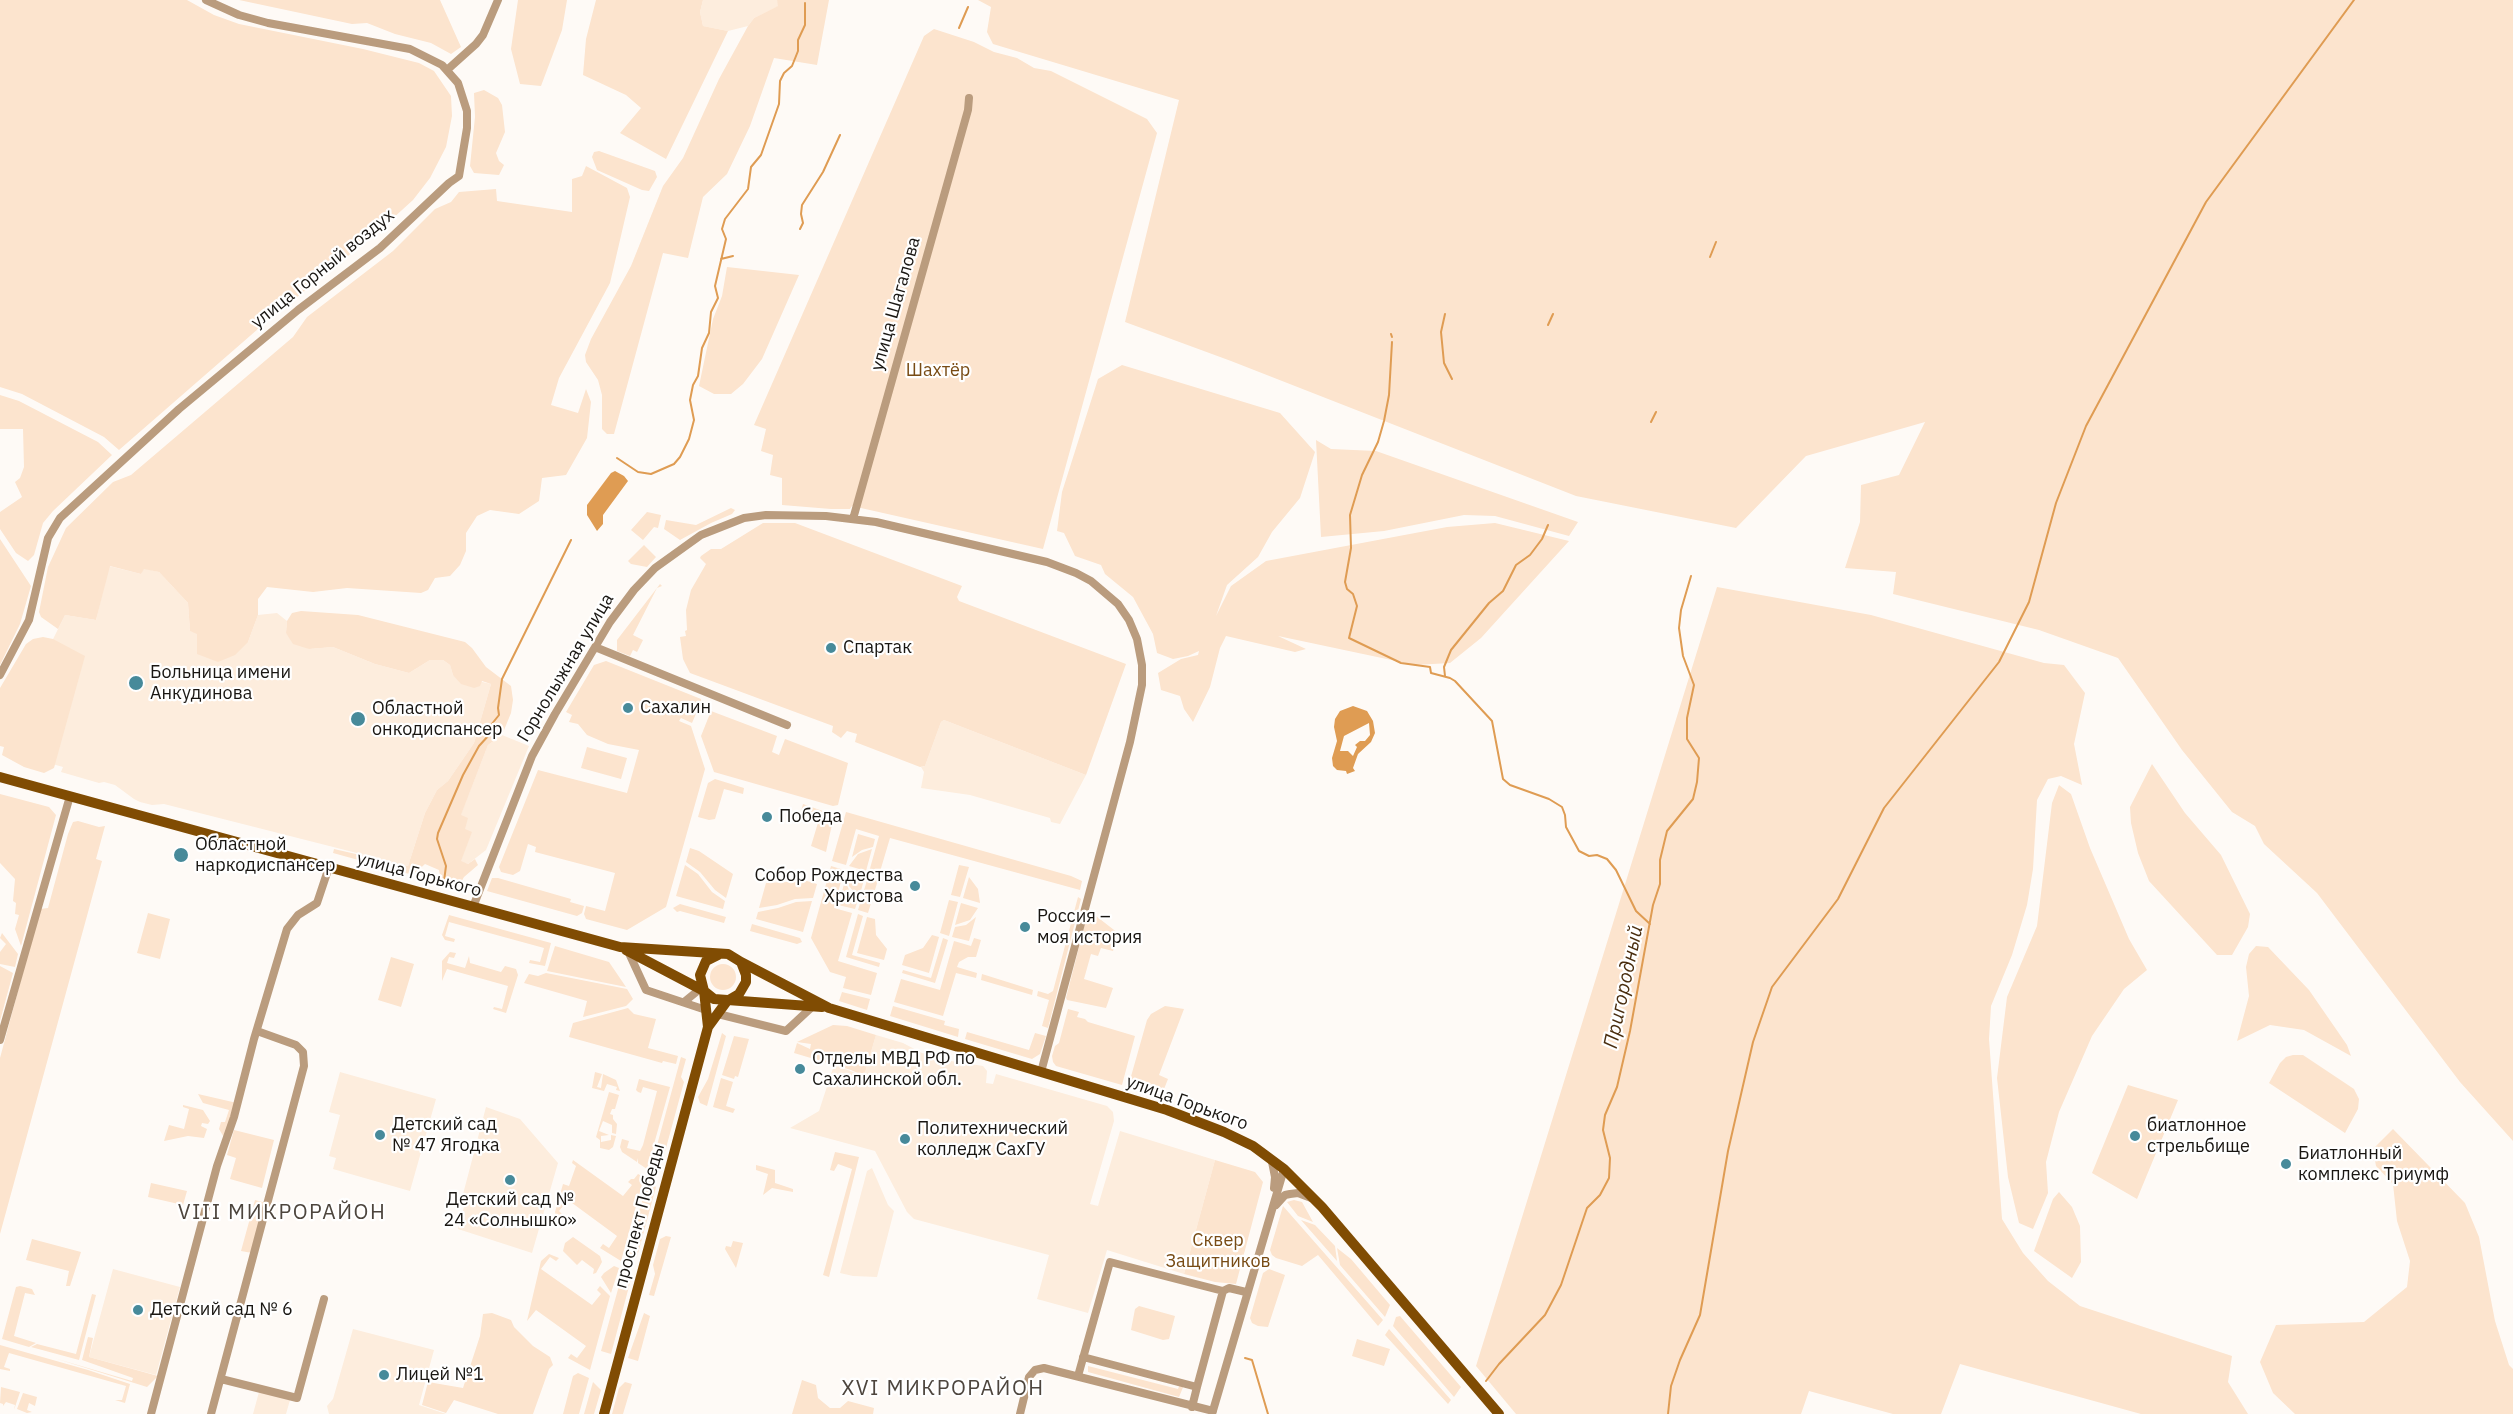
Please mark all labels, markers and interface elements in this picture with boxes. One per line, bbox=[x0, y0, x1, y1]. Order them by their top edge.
street label: улица Горный воздух bbox=[247, 205, 399, 333]
street label: улица Шагалова bbox=[867, 235, 925, 373]
park label: Шахтёр bbox=[906, 360, 970, 382]
street label: Горнолыжная улица bbox=[513, 590, 619, 746]
place label: Спартак bbox=[843, 637, 912, 659]
marker: Спартак bbox=[824, 641, 838, 655]
place label: Больница имени Анкудинова bbox=[150, 662, 291, 704]
marker: Больница имени Анкудинова bbox=[127, 674, 145, 692]
place label: Сахалин bbox=[640, 697, 711, 719]
place label: Областной онкодиспансер bbox=[372, 698, 502, 740]
marker: Сахалин bbox=[621, 701, 635, 715]
marker: Областной онкодиспансер bbox=[349, 710, 367, 728]
place label: Победа bbox=[779, 806, 842, 828]
marker: Победа bbox=[760, 810, 774, 824]
place label: Областной наркодиспансер bbox=[195, 834, 335, 876]
marker: Областной наркодиспансер bbox=[172, 846, 190, 864]
street label: улица Горького bbox=[354, 848, 484, 902]
place label: Собор Рождества Христова bbox=[754, 865, 903, 908]
marker: Собор Рождества Христова bbox=[908, 879, 922, 893]
place label: Россия – моя история bbox=[1037, 906, 1142, 948]
marker: Россия – моя история bbox=[1018, 920, 1032, 934]
water label: Пригородный bbox=[1599, 923, 1649, 1051]
place label: Отделы МВД РФ по Сахалинской обл. bbox=[812, 1048, 975, 1090]
marker: Отделы МВД РФ по Сахалинской обл. bbox=[793, 1062, 807, 1076]
street label: улица Горького bbox=[1123, 1071, 1251, 1135]
place label: Детский сад № 47 Ягодка bbox=[392, 1114, 500, 1156]
place label: биатлонное стрельбище bbox=[2147, 1115, 2250, 1158]
place label: Политехнический колледж СахГУ bbox=[917, 1118, 1068, 1160]
marker: Детский сад № 47 Ягодка bbox=[373, 1128, 387, 1142]
marker: биатлонное стрельбище bbox=[2128, 1129, 2142, 1143]
marker: Политехнический колледж СахГУ bbox=[898, 1132, 912, 1146]
street label: проспект Победы bbox=[610, 1141, 670, 1291]
place label: Биатлонный комплекс Триумф bbox=[2298, 1143, 2449, 1186]
marker: Биатлонный комплекс Триумф bbox=[2279, 1157, 2293, 1171]
marker: Детский сад № 24 «Солнышко» bbox=[503, 1173, 517, 1187]
place label: Детский сад № 24 «Солнышко» bbox=[443, 1189, 577, 1232]
district label: VIII МИКРОРАЙОН bbox=[178, 1200, 386, 1226]
park label: Сквер Защитников bbox=[1165, 1230, 1271, 1272]
place label: Детский сад № 6 bbox=[150, 1299, 293, 1321]
marker: Детский сад № 6 bbox=[131, 1303, 145, 1317]
place label: Лицей №1 bbox=[396, 1364, 484, 1386]
marker: Лицей №1 bbox=[377, 1368, 391, 1382]
district label: XVI МИКРОРАЙОН bbox=[841, 1376, 1045, 1402]

